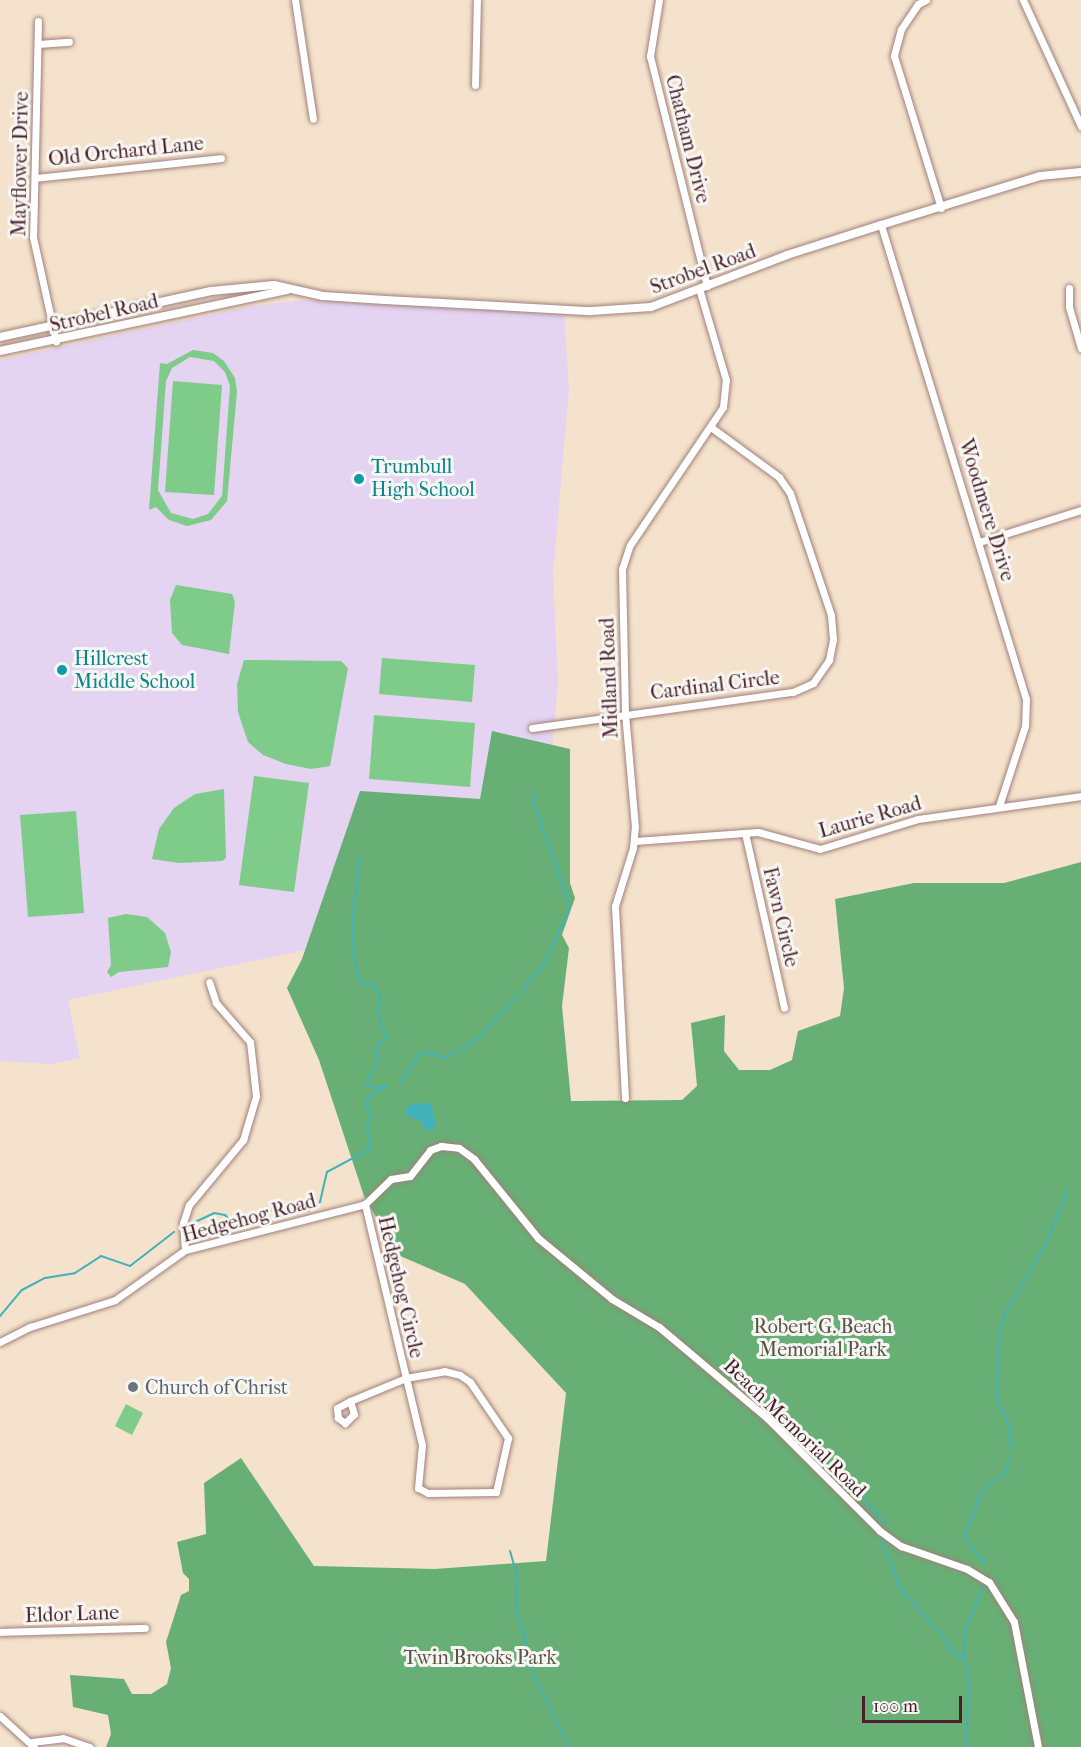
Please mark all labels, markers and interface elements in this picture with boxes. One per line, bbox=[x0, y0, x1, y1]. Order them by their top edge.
street label: Chatham Drive bbox=[660, 72, 716, 206]
street label: Mayflower Drive bbox=[7, 91, 33, 237]
street label: Old Orchard Lane bbox=[47, 131, 205, 171]
street label: Strobel Road bbox=[647, 239, 759, 299]
street label: Strobel Road bbox=[47, 289, 161, 337]
street label: Woodmere Drive bbox=[954, 436, 1020, 584]
place label: Trumbull High School bbox=[371, 455, 475, 502]
marker: Trumbull High School bbox=[352, 472, 366, 486]
street label: Midland Road bbox=[595, 617, 623, 739]
place label: Hillcrest Middle School bbox=[74, 646, 195, 693]
marker: Hillcrest Middle School bbox=[55, 663, 69, 677]
street label: Cardinal Circle bbox=[649, 665, 781, 705]
street label: Laurie Road bbox=[816, 791, 924, 843]
street label: Fawn Circle bbox=[758, 865, 804, 969]
street label: Hedgehog Road bbox=[179, 1189, 319, 1247]
street label: Hedgehog Circle bbox=[373, 1214, 429, 1360]
park label: Robert G. Beach Memorial Park bbox=[753, 1314, 893, 1361]
street label: Beach Memorial Road bbox=[719, 1354, 871, 1502]
place label: Church of Christ bbox=[145, 1375, 288, 1399]
marker: Church of Christ bbox=[126, 1380, 140, 1394]
street label: Eldor Lane bbox=[25, 1600, 119, 1628]
park label: Twin Brooks Park bbox=[404, 1645, 556, 1669]
scale bar bbox=[865, 1684, 966, 1722]
text: 100 m bbox=[873, 1696, 918, 1717]

